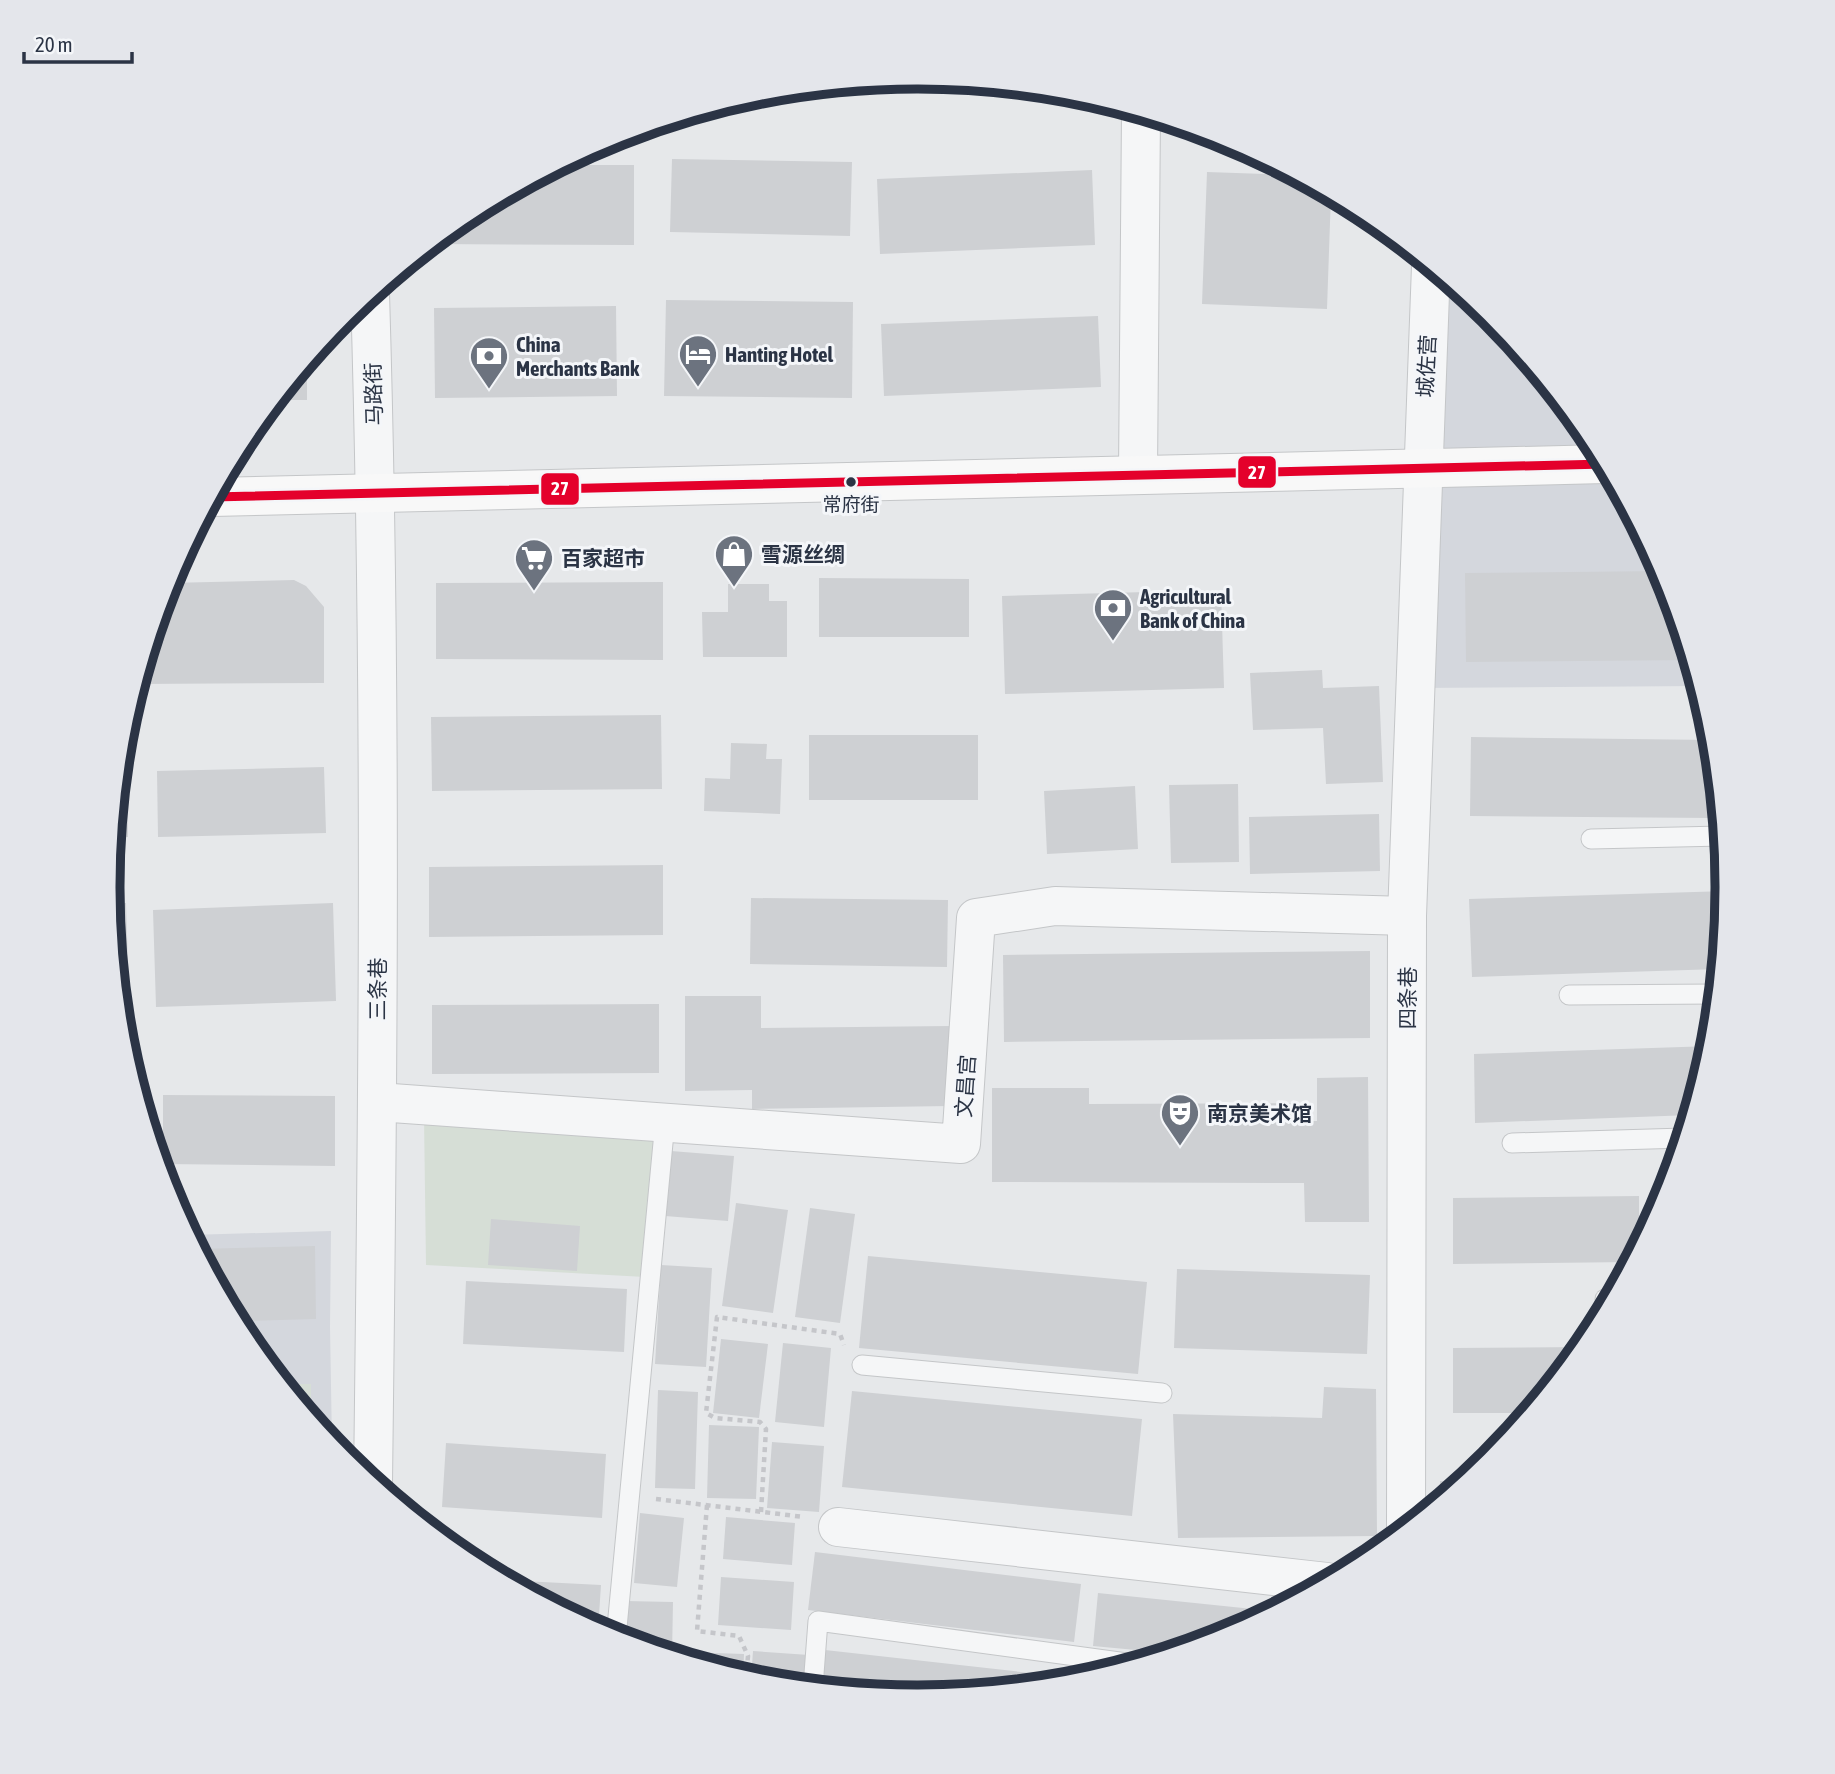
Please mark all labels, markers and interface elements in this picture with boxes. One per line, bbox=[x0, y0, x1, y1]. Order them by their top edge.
scale bar bbox=[24, 21, 133, 65]
text: 20 m bbox=[35, 32, 73, 56]
place label: China Merchants Bank bbox=[516, 332, 640, 380]
hotel icon: Hanting Hotel bbox=[677, 333, 719, 388]
street label: 城佐营 bbox=[1412, 334, 1440, 398]
bank icon: China Merchants Bank bbox=[468, 335, 510, 390]
place label: Hanting Hotel bbox=[725, 342, 834, 366]
street label: 马路街 bbox=[360, 362, 386, 426]
line badge: 27 bbox=[1237, 455, 1277, 489]
text: 27 bbox=[1248, 461, 1266, 483]
line badge: 27 bbox=[540, 472, 580, 506]
marker: 常府街 bbox=[844, 475, 858, 489]
text: 27 bbox=[551, 477, 569, 499]
place label: 常府街 bbox=[822, 493, 880, 515]
shop icon: 雪源丝绸 bbox=[713, 533, 755, 588]
supermarket icon: 百家超市 bbox=[513, 537, 555, 592]
place label: 雪源丝绸 bbox=[761, 542, 845, 566]
place label: 百家超市 bbox=[561, 546, 645, 570]
place label: Agricultural Bank of China bbox=[1139, 584, 1245, 632]
bank icon: Agricultural Bank of China bbox=[1092, 587, 1134, 642]
street label: 三条巷 bbox=[365, 958, 389, 1021]
street label: 四条巷 bbox=[1395, 967, 1419, 1030]
street label: 文昌宫 bbox=[951, 1054, 979, 1118]
theatre icon: 南京美术馆 bbox=[1159, 1092, 1201, 1147]
place label: 南京美术馆 bbox=[1207, 1101, 1312, 1125]

